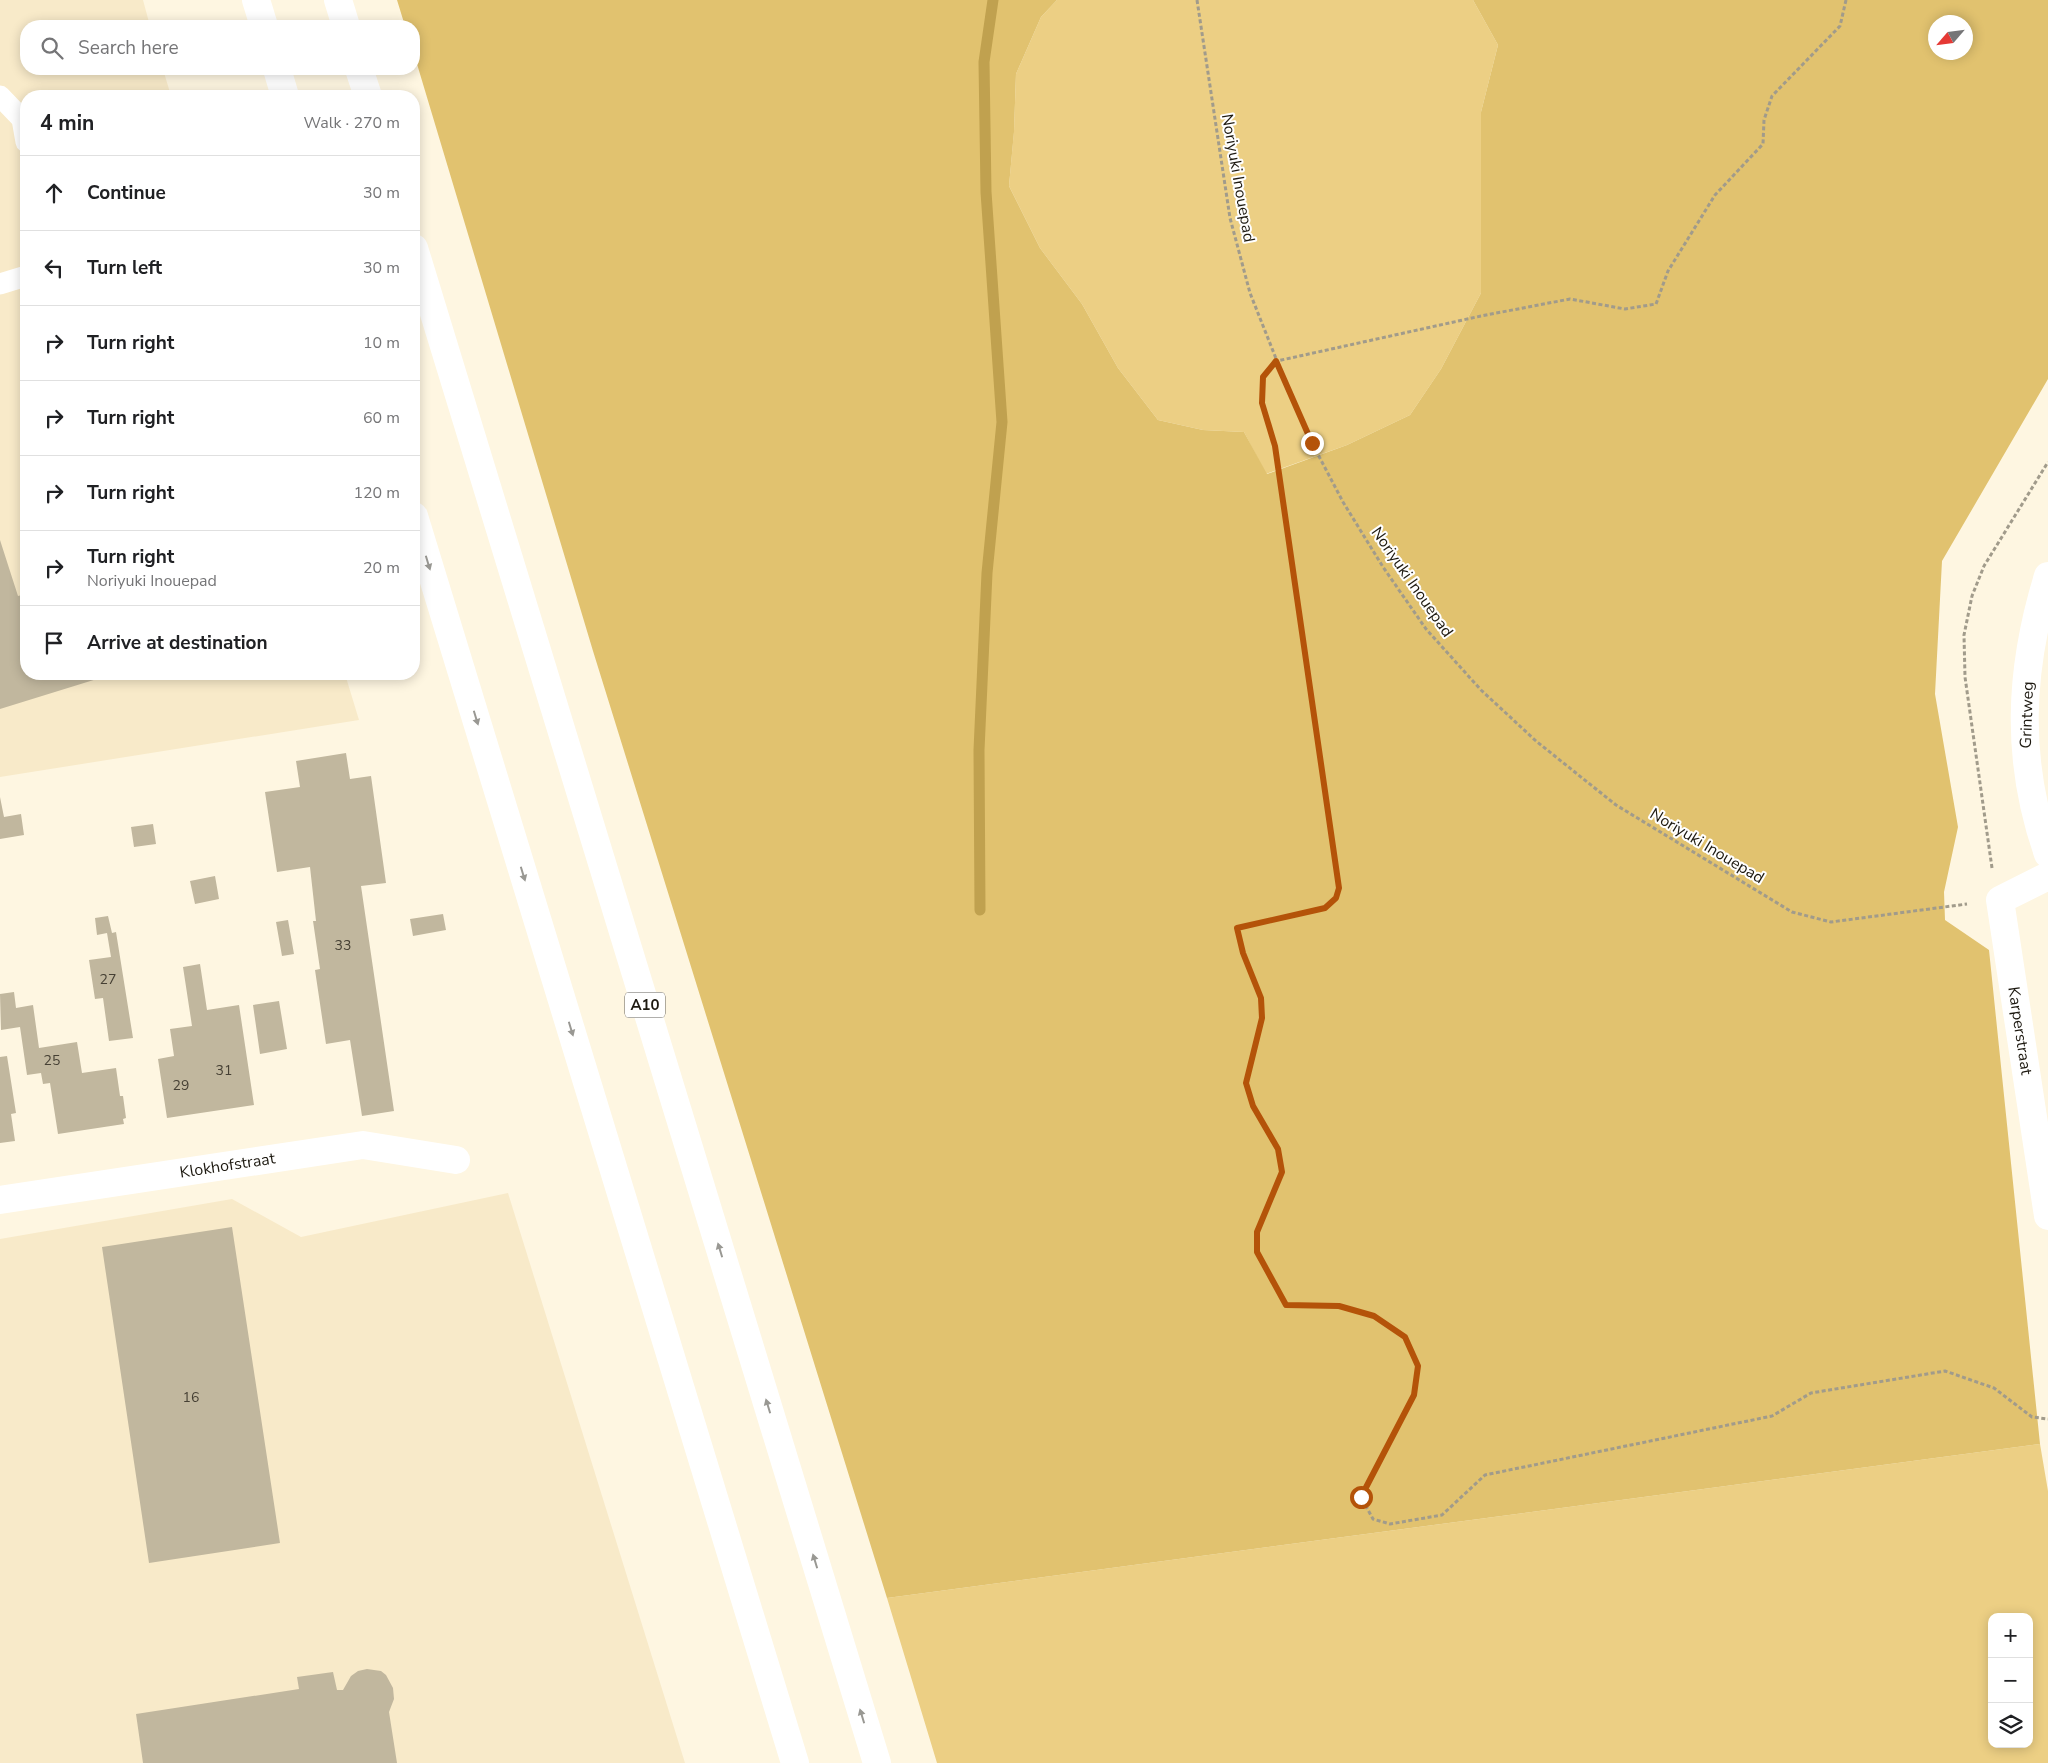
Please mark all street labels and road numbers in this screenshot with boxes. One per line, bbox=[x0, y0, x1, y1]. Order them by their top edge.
street label: Noriyuki Inouepad bbox=[1216, 112, 1260, 244]
street label: Noriyuki Inouepad bbox=[1366, 522, 1458, 642]
street label: Grintweg bbox=[2015, 681, 2039, 749]
street label: Noriyuki Inouepad bbox=[1646, 803, 1768, 889]
street label: Karperstraat bbox=[2002, 985, 2038, 1077]
road number: A10 bbox=[625, 992, 665, 1018]
street label: Klokhofstraat bbox=[178, 1147, 277, 1184]

